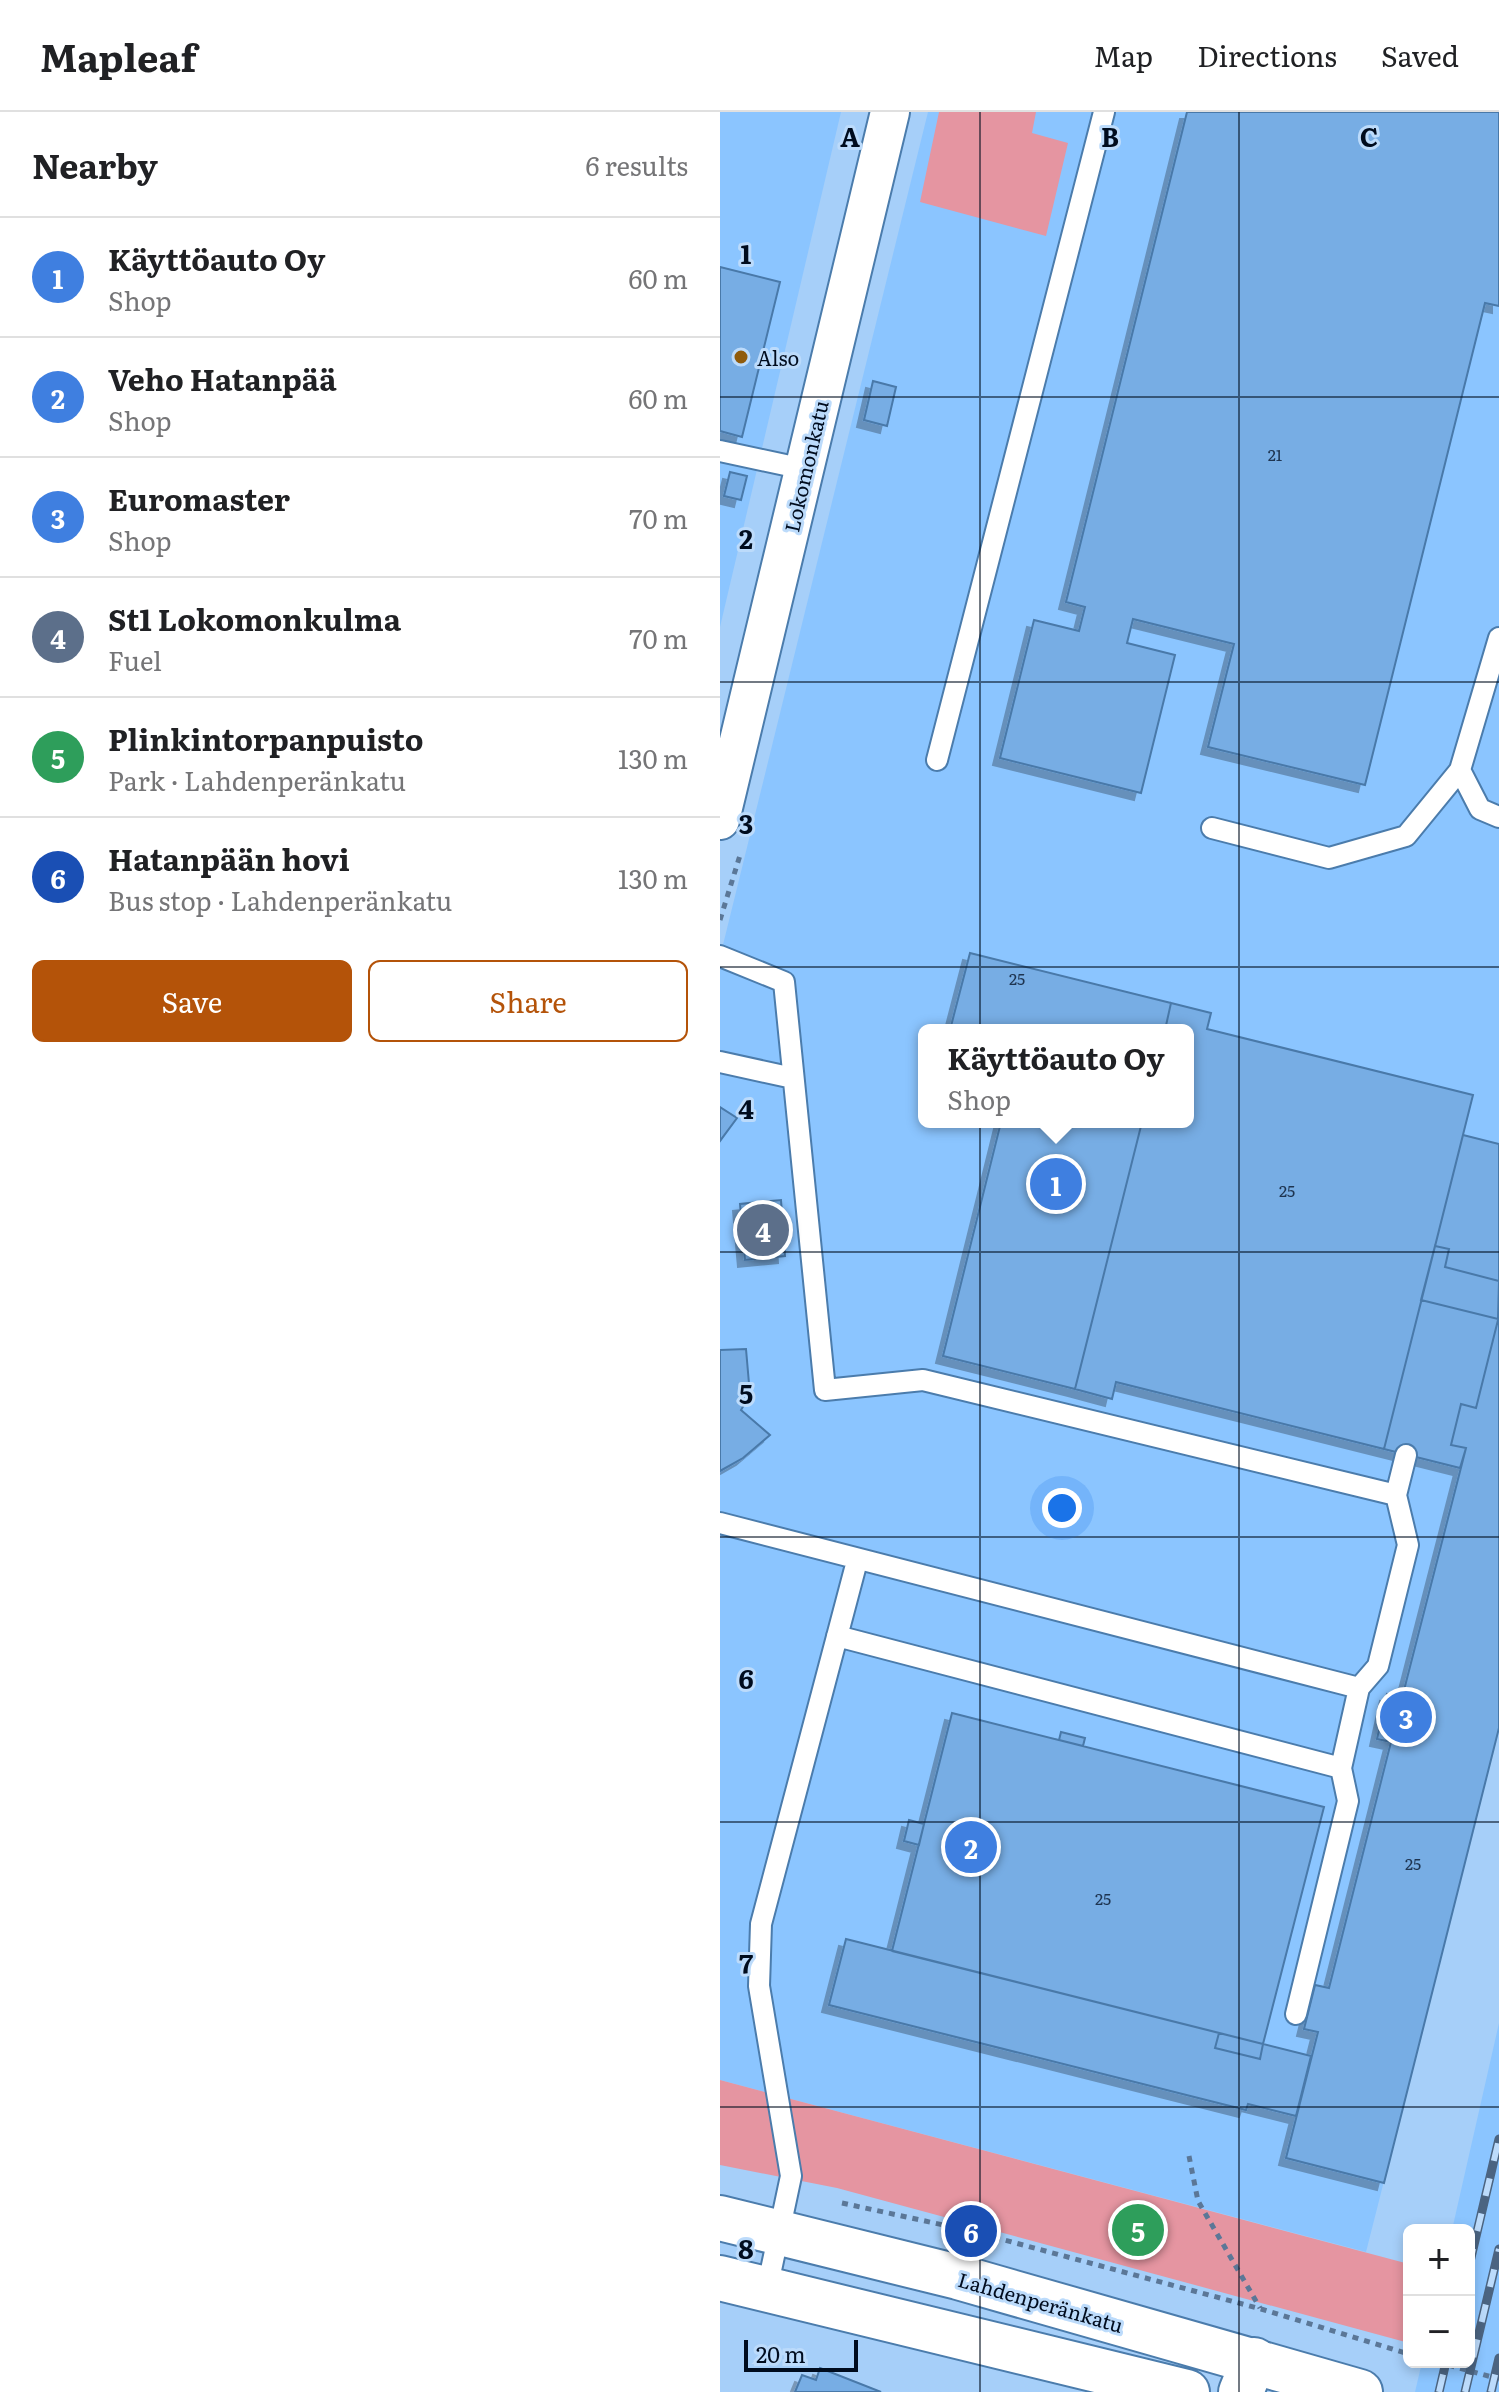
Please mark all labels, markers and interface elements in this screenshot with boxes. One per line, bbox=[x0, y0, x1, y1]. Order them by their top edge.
text: Mapleaf bbox=[40, 27, 197, 84]
text: Map bbox=[1094, 34, 1153, 76]
text: Directions bbox=[1197, 34, 1337, 76]
text: Saved bbox=[1381, 34, 1459, 76]
text: A bbox=[840, 116, 860, 155]
text: B bbox=[1101, 116, 1119, 155]
text: C bbox=[1360, 116, 1378, 155]
text: Nearby bbox=[32, 139, 158, 189]
text: 6 results bbox=[585, 145, 688, 184]
text: 1 bbox=[741, 233, 752, 272]
text: Käyttöauto Oy bbox=[108, 236, 325, 280]
text: 1 bbox=[53, 258, 63, 297]
text: 60 m bbox=[629, 258, 688, 297]
text: Shop bbox=[108, 280, 172, 319]
place label: Also bbox=[757, 342, 799, 372]
marker: Also bbox=[732, 348, 750, 366]
text: Veho Hatanpää bbox=[108, 356, 337, 400]
text: 2 bbox=[51, 378, 65, 417]
text: 60 m bbox=[629, 378, 688, 417]
street label: Lokomonkatu bbox=[775, 397, 835, 535]
text: Shop bbox=[108, 400, 172, 439]
house number: 21 bbox=[1268, 442, 1283, 466]
text: Euromaster bbox=[108, 476, 290, 520]
text: 3 bbox=[51, 498, 65, 537]
text: 70 m bbox=[629, 498, 688, 537]
text: 2 bbox=[739, 518, 753, 557]
text: Shop bbox=[108, 520, 172, 559]
text: St1 Lokomonkulma bbox=[108, 596, 401, 640]
text: 4 bbox=[50, 618, 66, 657]
text: 70 m bbox=[629, 618, 688, 657]
text: Fuel bbox=[108, 640, 162, 679]
text: Plinkintorpanpuisto bbox=[108, 716, 423, 760]
text: 5 bbox=[51, 738, 65, 777]
text: 130 m bbox=[618, 738, 688, 777]
text: Park · Lahdenperänkatu bbox=[108, 760, 406, 799]
text: 3 bbox=[739, 803, 753, 842]
text: Hatanpään hovi bbox=[108, 836, 350, 880]
text: 6 bbox=[50, 858, 66, 897]
text: 130 m bbox=[618, 858, 688, 897]
text: Bus stop · Lahdenperänkatu bbox=[108, 880, 452, 919]
button: Save bbox=[32, 960, 352, 1042]
button: Share bbox=[368, 960, 688, 1042]
house number: 25 bbox=[1009, 966, 1025, 990]
popup bbox=[918, 1024, 1194, 1128]
text: Käyttöauto Oy bbox=[947, 1035, 1165, 1079]
text: Shop bbox=[947, 1079, 1011, 1118]
text: 4 bbox=[738, 1088, 754, 1127]
pin: 1 bbox=[1030, 1154, 1082, 1214]
house number: 25 bbox=[1279, 1178, 1295, 1202]
pin: 4 bbox=[737, 1200, 789, 1260]
text: 5 bbox=[739, 1373, 753, 1412]
your location bbox=[1042, 1488, 1082, 1528]
text: 6 bbox=[738, 1658, 754, 1697]
pin: 3 bbox=[1380, 1687, 1432, 1747]
pin: 2 bbox=[945, 1817, 997, 1877]
house number: 25 bbox=[1405, 1851, 1421, 1875]
house number: 25 bbox=[1095, 1886, 1111, 1910]
text: 7 bbox=[739, 1943, 753, 1982]
pin: 5 bbox=[1112, 2200, 1164, 2260]
pin: 6 bbox=[945, 2201, 997, 2261]
map controls bbox=[1403, 2224, 1475, 2368]
button: + bbox=[1403, 2224, 1475, 2296]
text: 8 bbox=[738, 2228, 754, 2267]
street label: Lahdenperänkatu bbox=[955, 2263, 1127, 2339]
button: − bbox=[1403, 2296, 1475, 2368]
scale bar bbox=[744, 2336, 858, 2372]
text: 20 m bbox=[756, 2337, 806, 2370]

